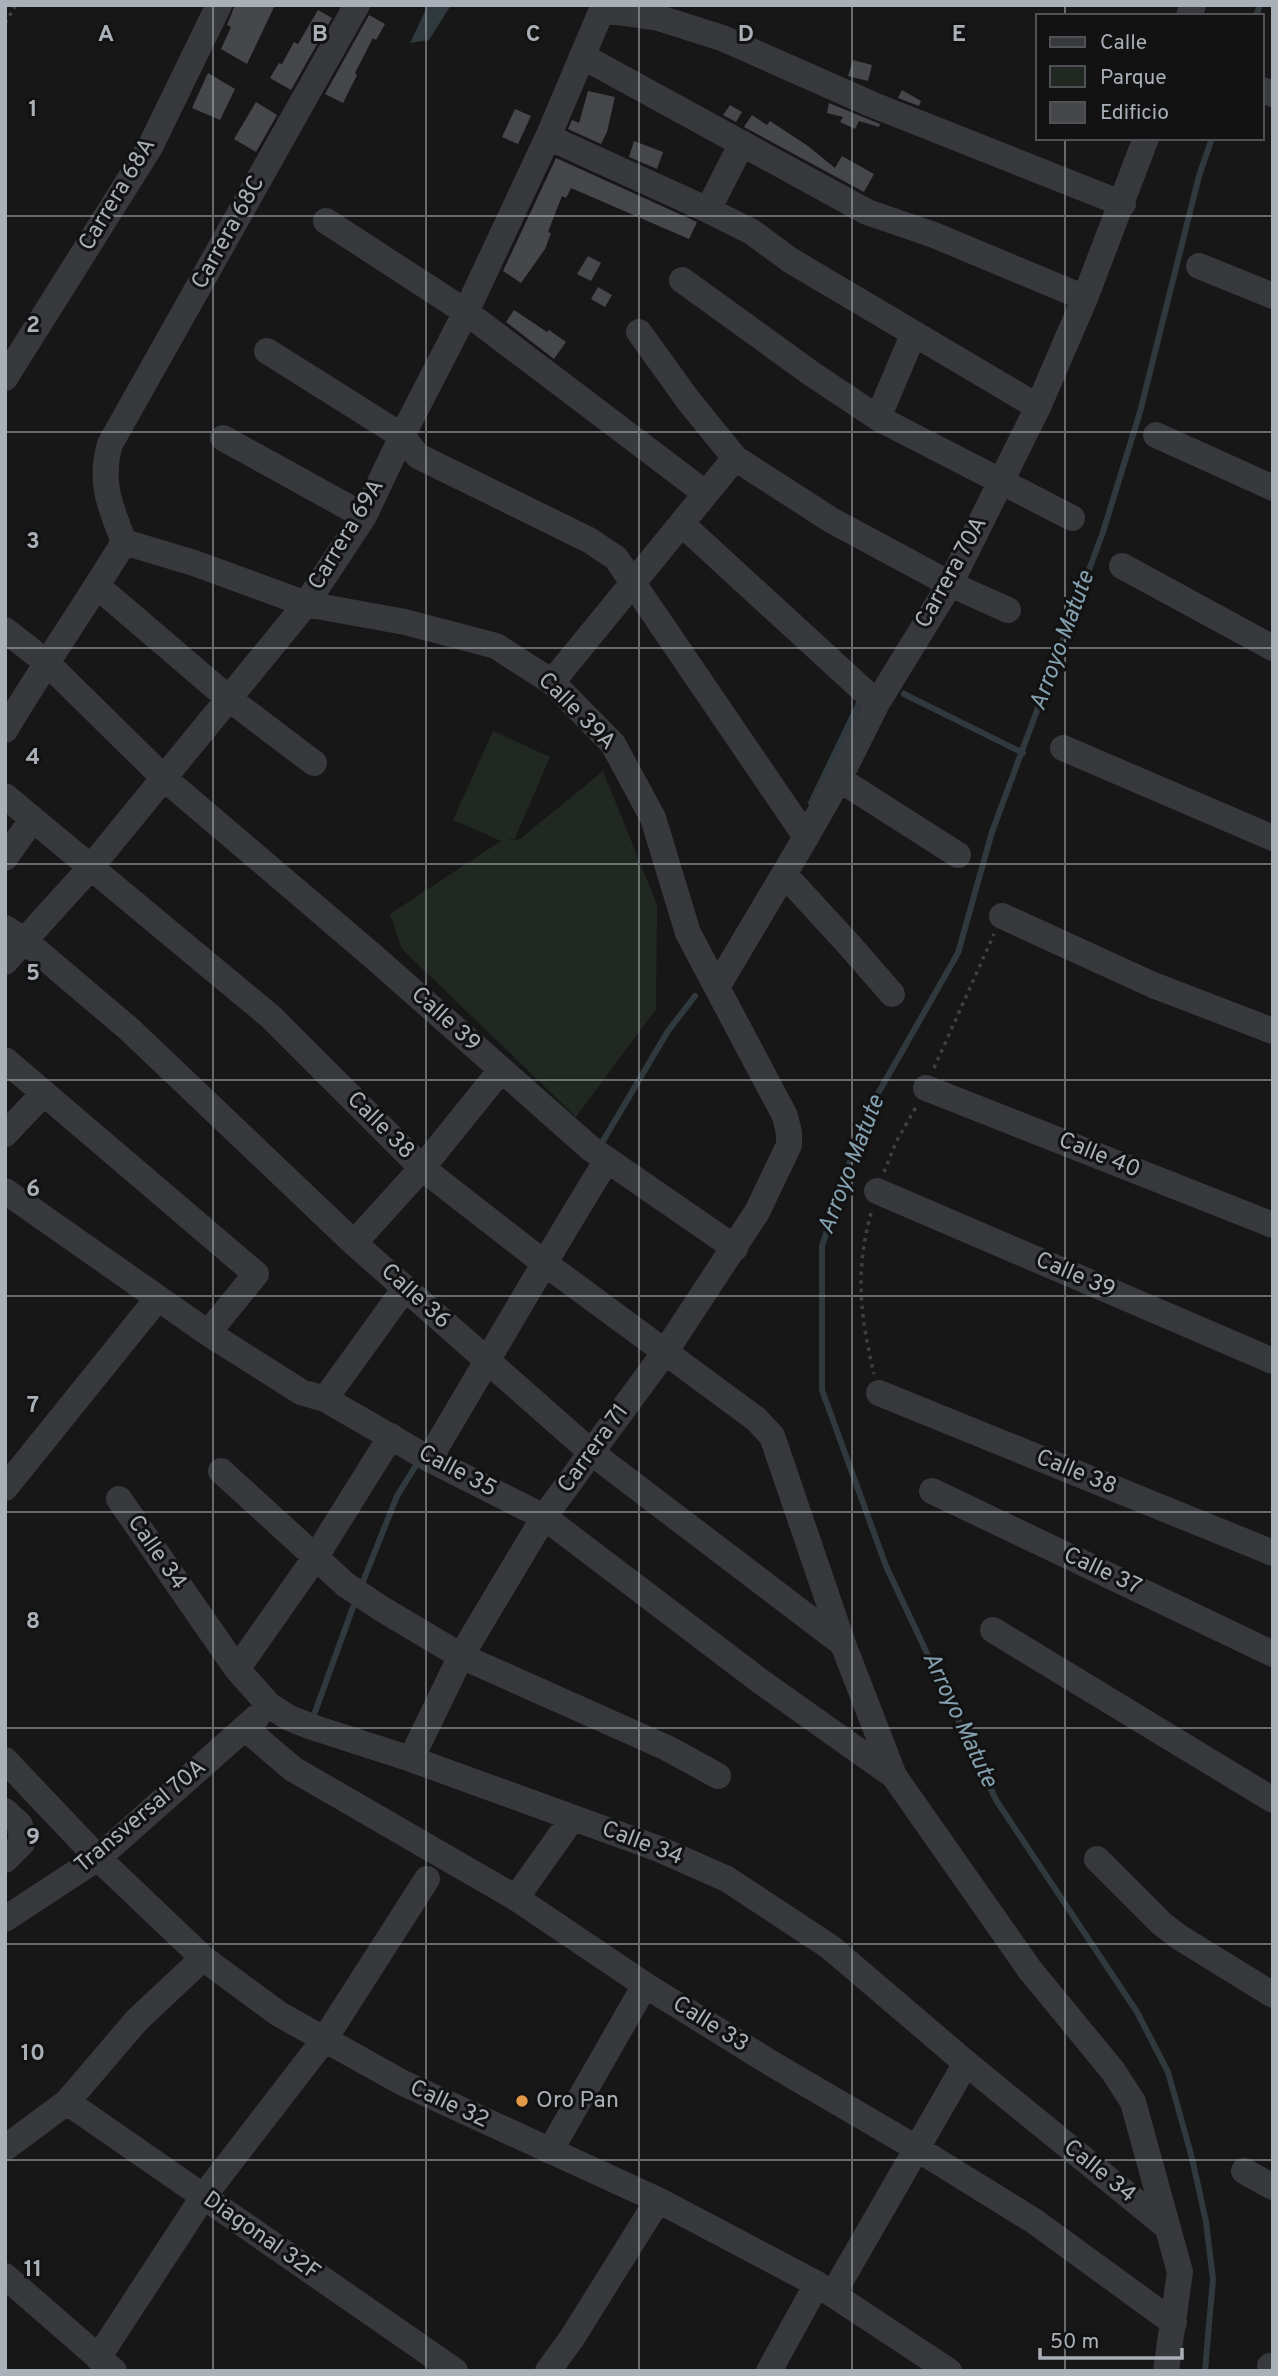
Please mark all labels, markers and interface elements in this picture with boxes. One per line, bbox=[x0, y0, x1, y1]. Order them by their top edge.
legend bbox=[1036, 14, 1264, 140]
text: A bbox=[98, 21, 114, 50]
text: B bbox=[312, 21, 328, 50]
text: C bbox=[526, 21, 540, 50]
text: D bbox=[738, 21, 754, 50]
text: E bbox=[952, 21, 966, 50]
text: Calle bbox=[1100, 30, 1147, 57]
text: Parque bbox=[1100, 65, 1167, 92]
text: 1 bbox=[28, 96, 38, 125]
text: Edificio bbox=[1100, 100, 1169, 127]
street label: Carrera 68A bbox=[73, 133, 163, 257]
street label: Carrera 68C bbox=[186, 171, 272, 295]
text: 2 bbox=[26, 312, 40, 341]
street label: Carrera 69A bbox=[303, 474, 391, 596]
street label: Carrera 70A bbox=[909, 512, 995, 634]
text: 3 bbox=[26, 528, 40, 557]
water label: Arroyo Matute bbox=[1024, 567, 1102, 715]
street label: Calle 39A bbox=[531, 667, 621, 757]
text: 4 bbox=[26, 744, 40, 773]
text: 5 bbox=[26, 960, 40, 989]
street label: Calle 39 bbox=[404, 981, 486, 1059]
street label: Calle 38 bbox=[340, 1086, 420, 1166]
water label: Arroyo Matute bbox=[812, 1091, 892, 1239]
street label: Calle 40 bbox=[1054, 1126, 1144, 1186]
text: 6 bbox=[26, 1176, 40, 1205]
street label: Calle 39 bbox=[1031, 1246, 1119, 1306]
street label: Calle 36 bbox=[374, 1258, 456, 1336]
text: 7 bbox=[27, 1392, 39, 1421]
street label: Carrera 71 bbox=[552, 1399, 636, 1499]
street label: Calle 35 bbox=[413, 1439, 501, 1505]
street label: Calle 38 bbox=[1031, 1444, 1121, 1502]
street label: Calle 34 bbox=[120, 1510, 192, 1596]
street label: Calle 37 bbox=[1059, 1541, 1145, 1603]
text: 8 bbox=[26, 1608, 40, 1637]
water label: Arroyo Matute bbox=[914, 1647, 1004, 1793]
street label: Transversal 70A bbox=[69, 1754, 213, 1880]
street label: Calle 34 bbox=[597, 1815, 687, 1873]
text: 9 bbox=[26, 1824, 40, 1853]
street label: Calle 33 bbox=[666, 1990, 754, 2060]
text: 10 bbox=[21, 2040, 45, 2069]
street label: Calle 32 bbox=[405, 2074, 493, 2136]
place label: Oro Pan bbox=[536, 2087, 619, 2116]
marker: Oro Pan bbox=[514, 2093, 530, 2109]
street label: Calle 34 bbox=[1057, 2134, 1141, 2210]
street label: Diagonal 32F bbox=[197, 2186, 325, 2288]
text: 11 bbox=[24, 2256, 42, 2285]
scale bar bbox=[1040, 2316, 1182, 2360]
text: 50 m bbox=[1050, 2329, 1099, 2356]

